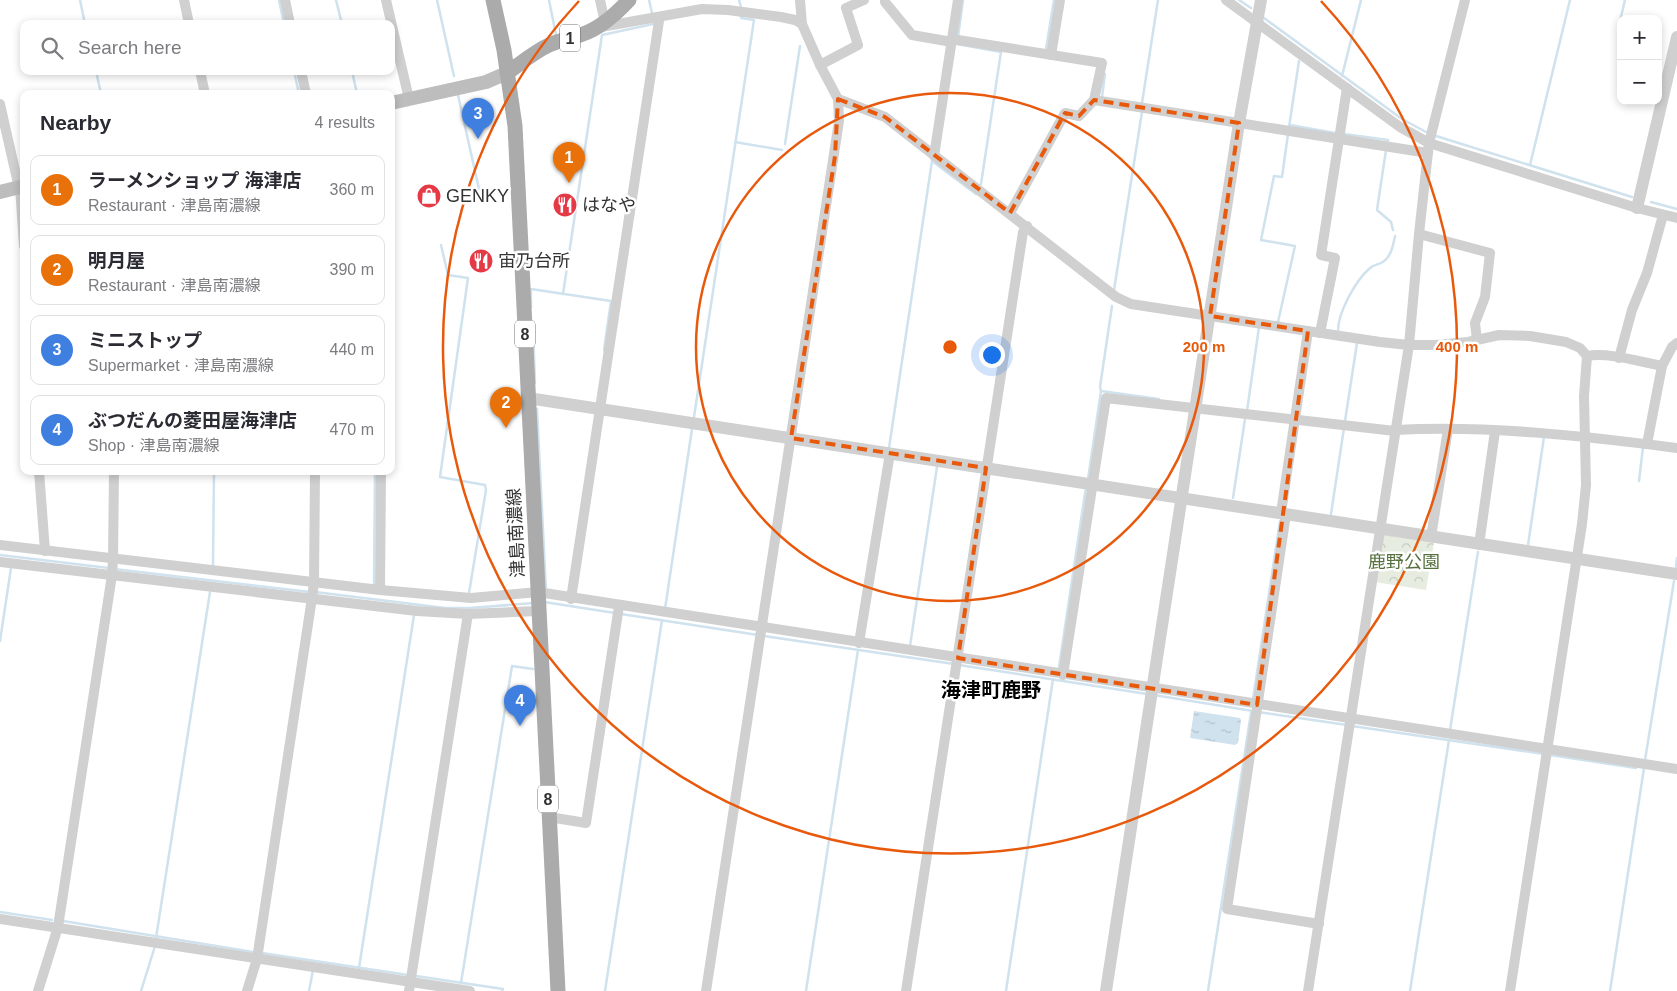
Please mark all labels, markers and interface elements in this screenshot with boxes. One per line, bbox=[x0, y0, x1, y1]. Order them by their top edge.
map controls bbox=[1617, 15, 1662, 105]
button: + bbox=[1617, 15, 1662, 60]
search box bbox=[20, 20, 395, 75]
road number: 1 bbox=[560, 24, 580, 52]
icon: search bbox=[38, 34, 66, 62]
text: Search here bbox=[78, 37, 182, 58]
button: − bbox=[1617, 60, 1662, 105]
pin: 3 bbox=[462, 98, 494, 139]
text: Nearby bbox=[40, 111, 111, 134]
text: 4 results bbox=[315, 114, 375, 131]
pin: 1 bbox=[553, 142, 585, 183]
text: ラーメンショップ 海津店 bbox=[88, 170, 302, 191]
text: 1 bbox=[53, 181, 61, 198]
text: 360 m bbox=[330, 181, 374, 198]
shop icon: GENKY bbox=[416, 183, 442, 209]
place label: GENKY bbox=[446, 186, 509, 206]
restaurant icon: はなや bbox=[552, 192, 578, 218]
place label: はなや bbox=[582, 195, 636, 215]
text: Restaurant · 津島南濃線 bbox=[88, 197, 261, 214]
restaurant icon: 宙乃台所 bbox=[468, 248, 494, 274]
text: 明月屋 bbox=[88, 250, 145, 271]
place label: 宙乃台所 bbox=[498, 251, 570, 271]
text: 2 bbox=[53, 261, 61, 278]
text: 390 m bbox=[330, 261, 374, 278]
text: Restaurant · 津島南濃線 bbox=[88, 277, 261, 294]
road number: 8 bbox=[515, 320, 535, 348]
text: ミニストップ bbox=[88, 330, 202, 351]
centre of rings bbox=[941, 338, 959, 356]
text: 200 m bbox=[1183, 338, 1225, 355]
text: 400 m bbox=[1436, 338, 1478, 355]
text: 3 bbox=[53, 341, 61, 358]
text: 440 m bbox=[330, 341, 374, 358]
your location bbox=[979, 342, 1005, 368]
text: Supermarket · 津島南濃線 bbox=[88, 357, 274, 374]
pin: 2 bbox=[490, 387, 522, 428]
text: ぶつだんの菱田屋海津店 bbox=[88, 410, 297, 431]
text: 4 bbox=[53, 421, 61, 438]
text: 470 m bbox=[330, 421, 374, 438]
text: Shop · 津島南濃線 bbox=[88, 437, 220, 454]
street label: 津島南濃線 bbox=[504, 488, 528, 578]
park label: 鹿野公園 bbox=[1368, 552, 1440, 572]
district label: 海津町鹿野 bbox=[941, 679, 1041, 701]
pin: 4 bbox=[504, 685, 536, 726]
road number: 8 bbox=[538, 786, 558, 812]

